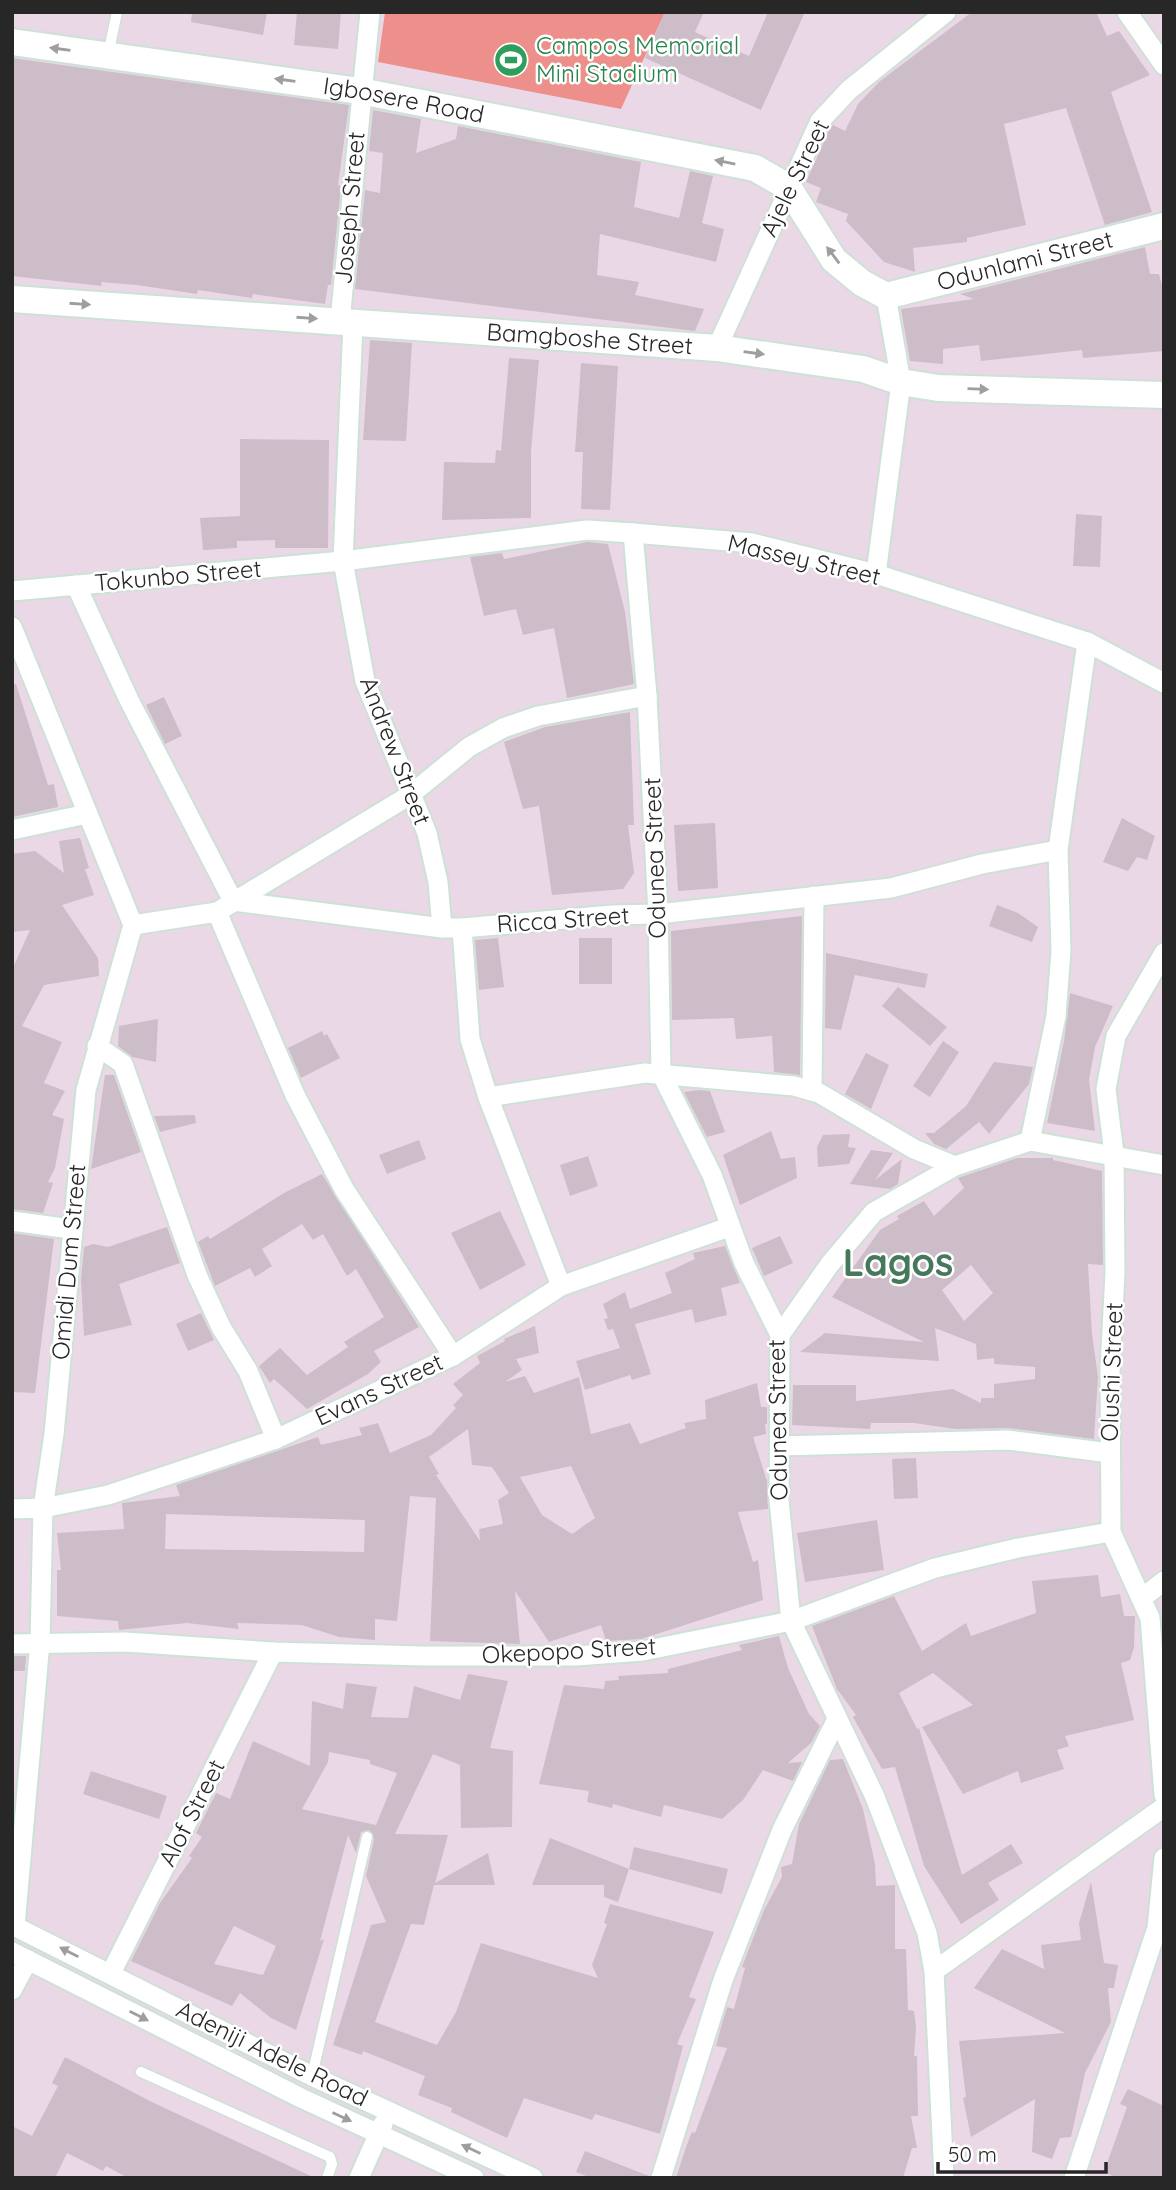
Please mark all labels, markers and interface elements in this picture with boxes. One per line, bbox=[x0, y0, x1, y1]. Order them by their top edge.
place label: Campos Memorial Mini Stadium bbox=[536, 30, 739, 88]
sports icon: Campos Memorial Mini Stadium bbox=[492, 41, 530, 79]
one-way arrow bbox=[49, 43, 71, 54]
street label: Igbosere Road bbox=[321, 70, 487, 129]
one-way arrow bbox=[274, 75, 296, 86]
street label: Ajele Street bbox=[753, 114, 835, 241]
street label: Joseph Street bbox=[327, 130, 371, 286]
one-way arrow bbox=[714, 156, 736, 167]
street label: Odunlami Street bbox=[934, 223, 1116, 297]
one-way arrow bbox=[826, 246, 840, 264]
one-way arrow bbox=[70, 298, 92, 309]
one-way arrow bbox=[297, 313, 319, 324]
street label: Bamgboshe Street bbox=[486, 316, 694, 360]
one-way arrow bbox=[743, 348, 765, 359]
one-way arrow bbox=[967, 383, 989, 395]
street label: Massey Street bbox=[725, 527, 884, 591]
street label: Tokunbo Street bbox=[93, 553, 263, 597]
street label: Andrew Street bbox=[354, 672, 438, 829]
street label: Odunea Street bbox=[636, 777, 672, 939]
street label: Ricca Street bbox=[496, 899, 630, 939]
street label: Omidi Dum Street bbox=[44, 1163, 92, 1361]
district label: Lagos bbox=[843, 1238, 953, 1286]
street label: Olushi Street bbox=[1094, 1302, 1128, 1442]
street label: Odunea Street bbox=[761, 1339, 793, 1501]
street label: Evans Street bbox=[310, 1346, 447, 1432]
street label: Okepopo Street bbox=[481, 1630, 657, 1670]
street label: Alof Street bbox=[151, 1754, 231, 1871]
one-way arrow bbox=[59, 1947, 79, 1958]
street label: Adeniji Adele Road bbox=[172, 1994, 373, 2112]
one-way arrow bbox=[129, 2011, 149, 2022]
one-way arrow bbox=[332, 2112, 353, 2123]
scale bar bbox=[938, 2130, 1106, 2174]
text: 50 m bbox=[948, 2141, 997, 2167]
one-way arrow bbox=[461, 2143, 482, 2154]

